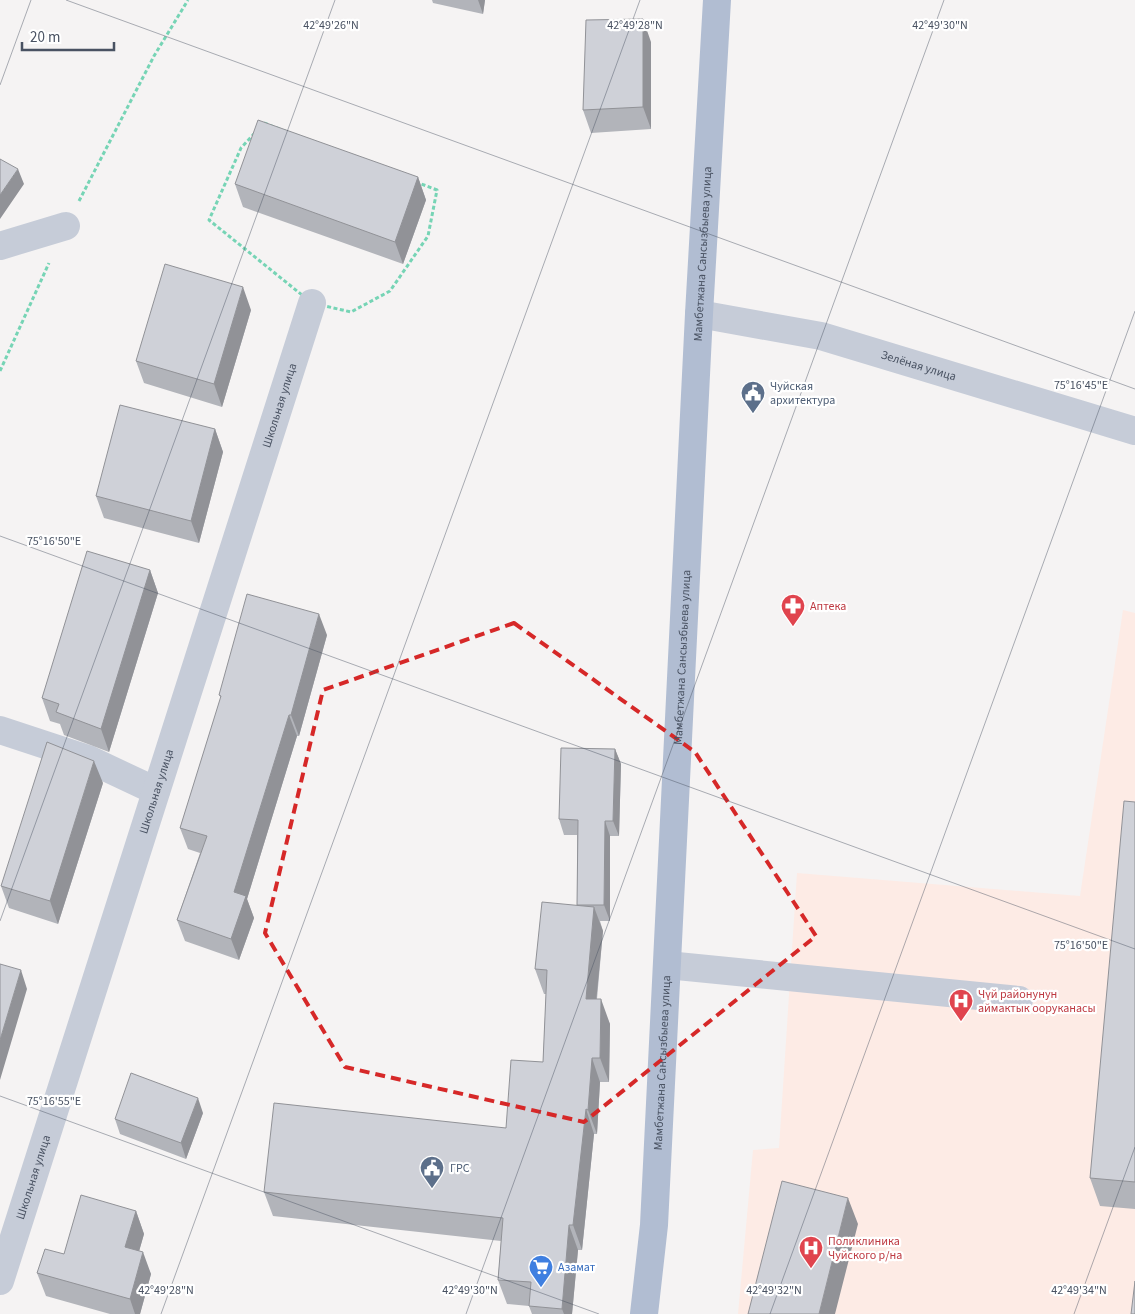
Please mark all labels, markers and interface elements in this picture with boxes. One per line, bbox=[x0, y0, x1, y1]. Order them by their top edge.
text: 42°49'26"N bbox=[303, 17, 359, 34]
text: 42°49'28"N bbox=[607, 17, 663, 34]
text: 42°49'30"N bbox=[912, 17, 968, 34]
scale bar bbox=[22, 20, 115, 52]
text: 20 m bbox=[30, 27, 60, 48]
street label: Мамбетжана Сансызбыева улица bbox=[690, 166, 716, 342]
street label: Зелёная улица bbox=[879, 347, 958, 385]
street label: Школьная улица bbox=[258, 361, 301, 450]
text: 75°16'45"E bbox=[1054, 377, 1108, 394]
place label: Чуйская архитектура bbox=[770, 378, 835, 409]
public building icon: Чуйская архитектура bbox=[740, 380, 766, 414]
text: 75°16'50"E bbox=[27, 533, 81, 550]
street label: Мамбетжана Сансызбыева улица bbox=[670, 569, 695, 745]
pharmacy icon: Аптека bbox=[780, 593, 806, 627]
place label: Аптека bbox=[810, 598, 846, 615]
street label: Школьная улица bbox=[135, 747, 178, 836]
text: 75°16'50"E bbox=[1054, 937, 1108, 954]
street label: Мамбетжана Сансызбыева улица bbox=[650, 975, 675, 1151]
place label: Чүй районунун аймактык ооруканасы bbox=[978, 986, 1096, 1017]
hospital icon: Чүй районунун аймактык ооруканасы bbox=[948, 988, 974, 1022]
text: 75°16'55"E bbox=[27, 1093, 81, 1110]
street label: Школьная улица bbox=[12, 1133, 55, 1222]
public building icon: ГРС bbox=[419, 1155, 445, 1189]
place label: ГРС bbox=[450, 1160, 470, 1177]
place label: Поликлиника Чуйского р/на bbox=[828, 1233, 902, 1264]
hospital icon: Поликлиника Чуйского р/на bbox=[798, 1235, 824, 1269]
supermarket icon: Азамат bbox=[528, 1254, 554, 1288]
place label: Азамат bbox=[558, 1259, 596, 1276]
text: 42°49'28"N bbox=[138, 1282, 194, 1299]
text: 42°49'30"N bbox=[442, 1282, 498, 1299]
text: 42°49'32"N bbox=[746, 1282, 802, 1299]
text: 42°49'34"N bbox=[1051, 1282, 1107, 1299]

